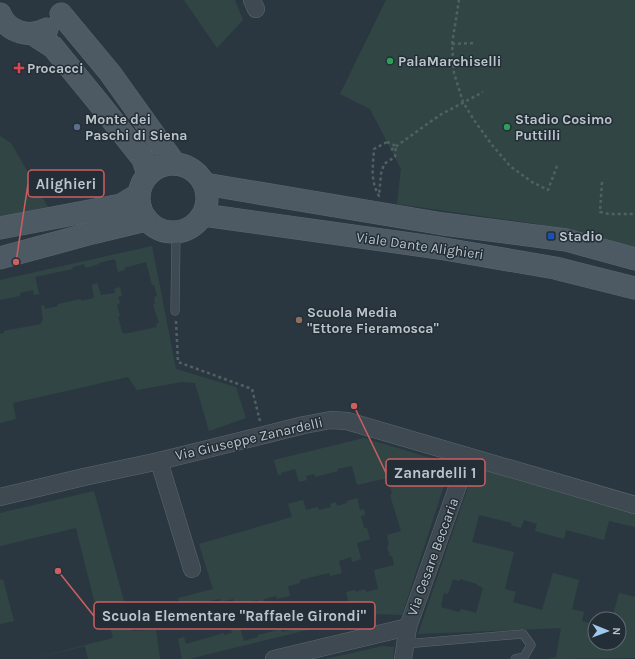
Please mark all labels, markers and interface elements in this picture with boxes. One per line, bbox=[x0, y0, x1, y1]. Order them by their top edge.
place label: PalaMarchiselli bbox=[398, 53, 501, 70]
marker: PalaMarchiselli bbox=[385, 56, 395, 66]
place label: Procacci bbox=[27, 60, 84, 77]
marker: Procacci bbox=[14, 63, 24, 73]
place label: Monte dei Paschi di Siena bbox=[85, 111, 188, 144]
place label: Stadio Cosimo Puttilli bbox=[515, 111, 612, 144]
marker: Monte dei Paschi di Siena bbox=[72, 122, 82, 132]
marker: Stadio Cosimo Puttilli bbox=[502, 122, 512, 132]
callout: Alighieri bbox=[28, 170, 104, 197]
text: Alighieri bbox=[36, 175, 96, 193]
place label: Stadio bbox=[559, 228, 603, 245]
street label: Viale Dante Alighieri bbox=[355, 229, 485, 263]
marker: Stadio bbox=[546, 231, 556, 241]
place label: Scuola Media "Ettore Fieramosca" bbox=[307, 304, 439, 337]
marker: Scuola Media "Ettore Fieramosca" bbox=[294, 315, 304, 325]
street label: Via Giuseppe Zanardelli bbox=[174, 414, 324, 464]
callout: Zanardelli 1 bbox=[386, 459, 485, 486]
text: Zanardelli 1 bbox=[394, 464, 476, 482]
street label: Via Cesare Beccaria bbox=[404, 496, 462, 618]
callout: Scuola Elementare "Raffaele Girondi" bbox=[94, 602, 375, 629]
text: Scuola Elementare "Raffaele Girondi" bbox=[102, 607, 367, 625]
north arrow bbox=[587, 611, 627, 651]
text: N bbox=[610, 627, 623, 635]

